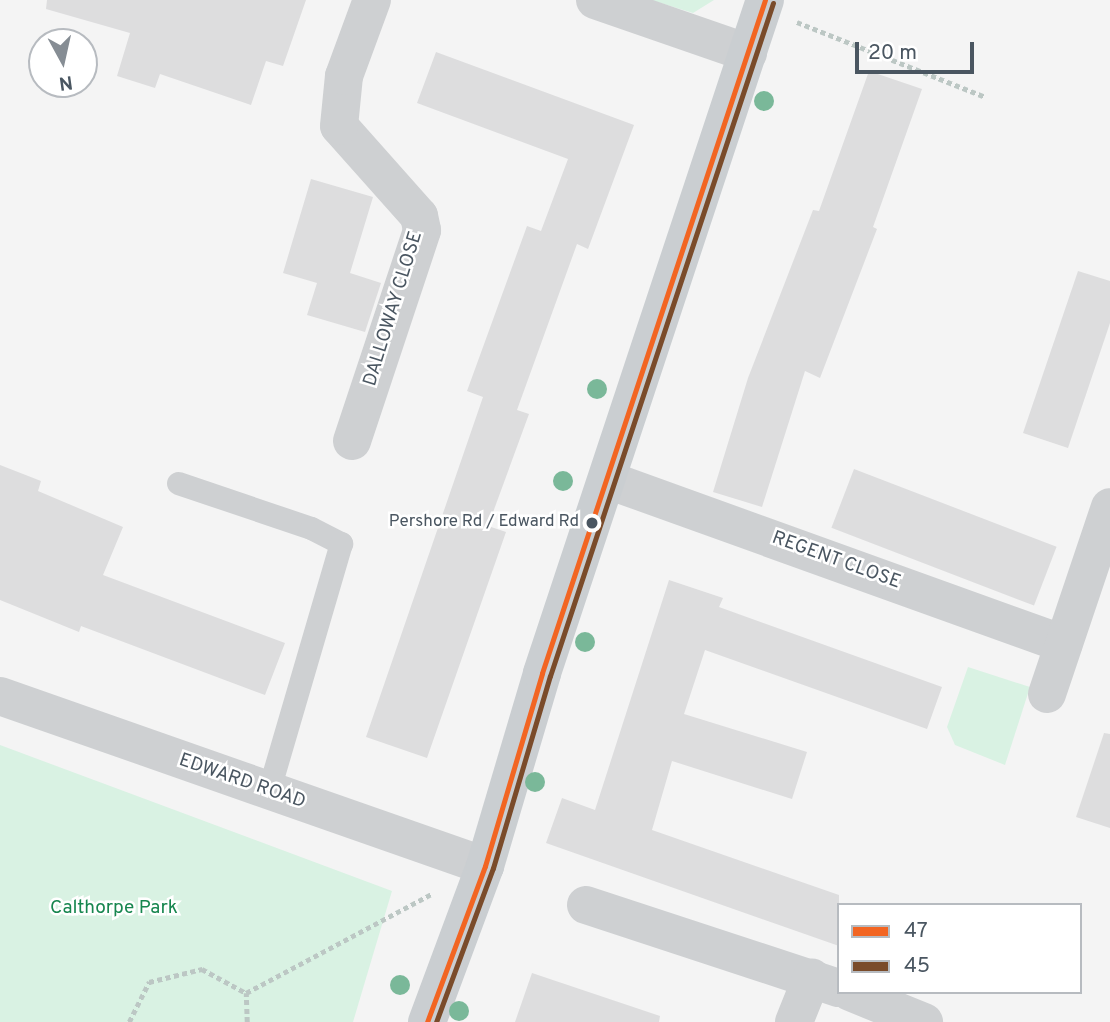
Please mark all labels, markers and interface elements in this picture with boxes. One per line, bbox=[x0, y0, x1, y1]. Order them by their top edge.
north arrow bbox=[28, 28, 98, 98]
scale bar bbox=[858, 28, 977, 72]
text: 20 m bbox=[868, 40, 917, 67]
text: N bbox=[57, 69, 74, 95]
street label: DALLOWAY CLOSE bbox=[359, 228, 429, 390]
place label: Pershore Rd / Edward Rd bbox=[389, 513, 579, 533]
marker: Pershore Rd / Edward Rd bbox=[585, 516, 599, 530]
street label: REGENT CLOSE bbox=[768, 527, 904, 595]
street label: EDWARD ROAD bbox=[176, 750, 308, 814]
park label: Calthorpe Park bbox=[50, 898, 178, 920]
legend bbox=[837, 903, 1082, 994]
text: 47 bbox=[904, 918, 928, 945]
text: 45 bbox=[904, 953, 930, 980]

